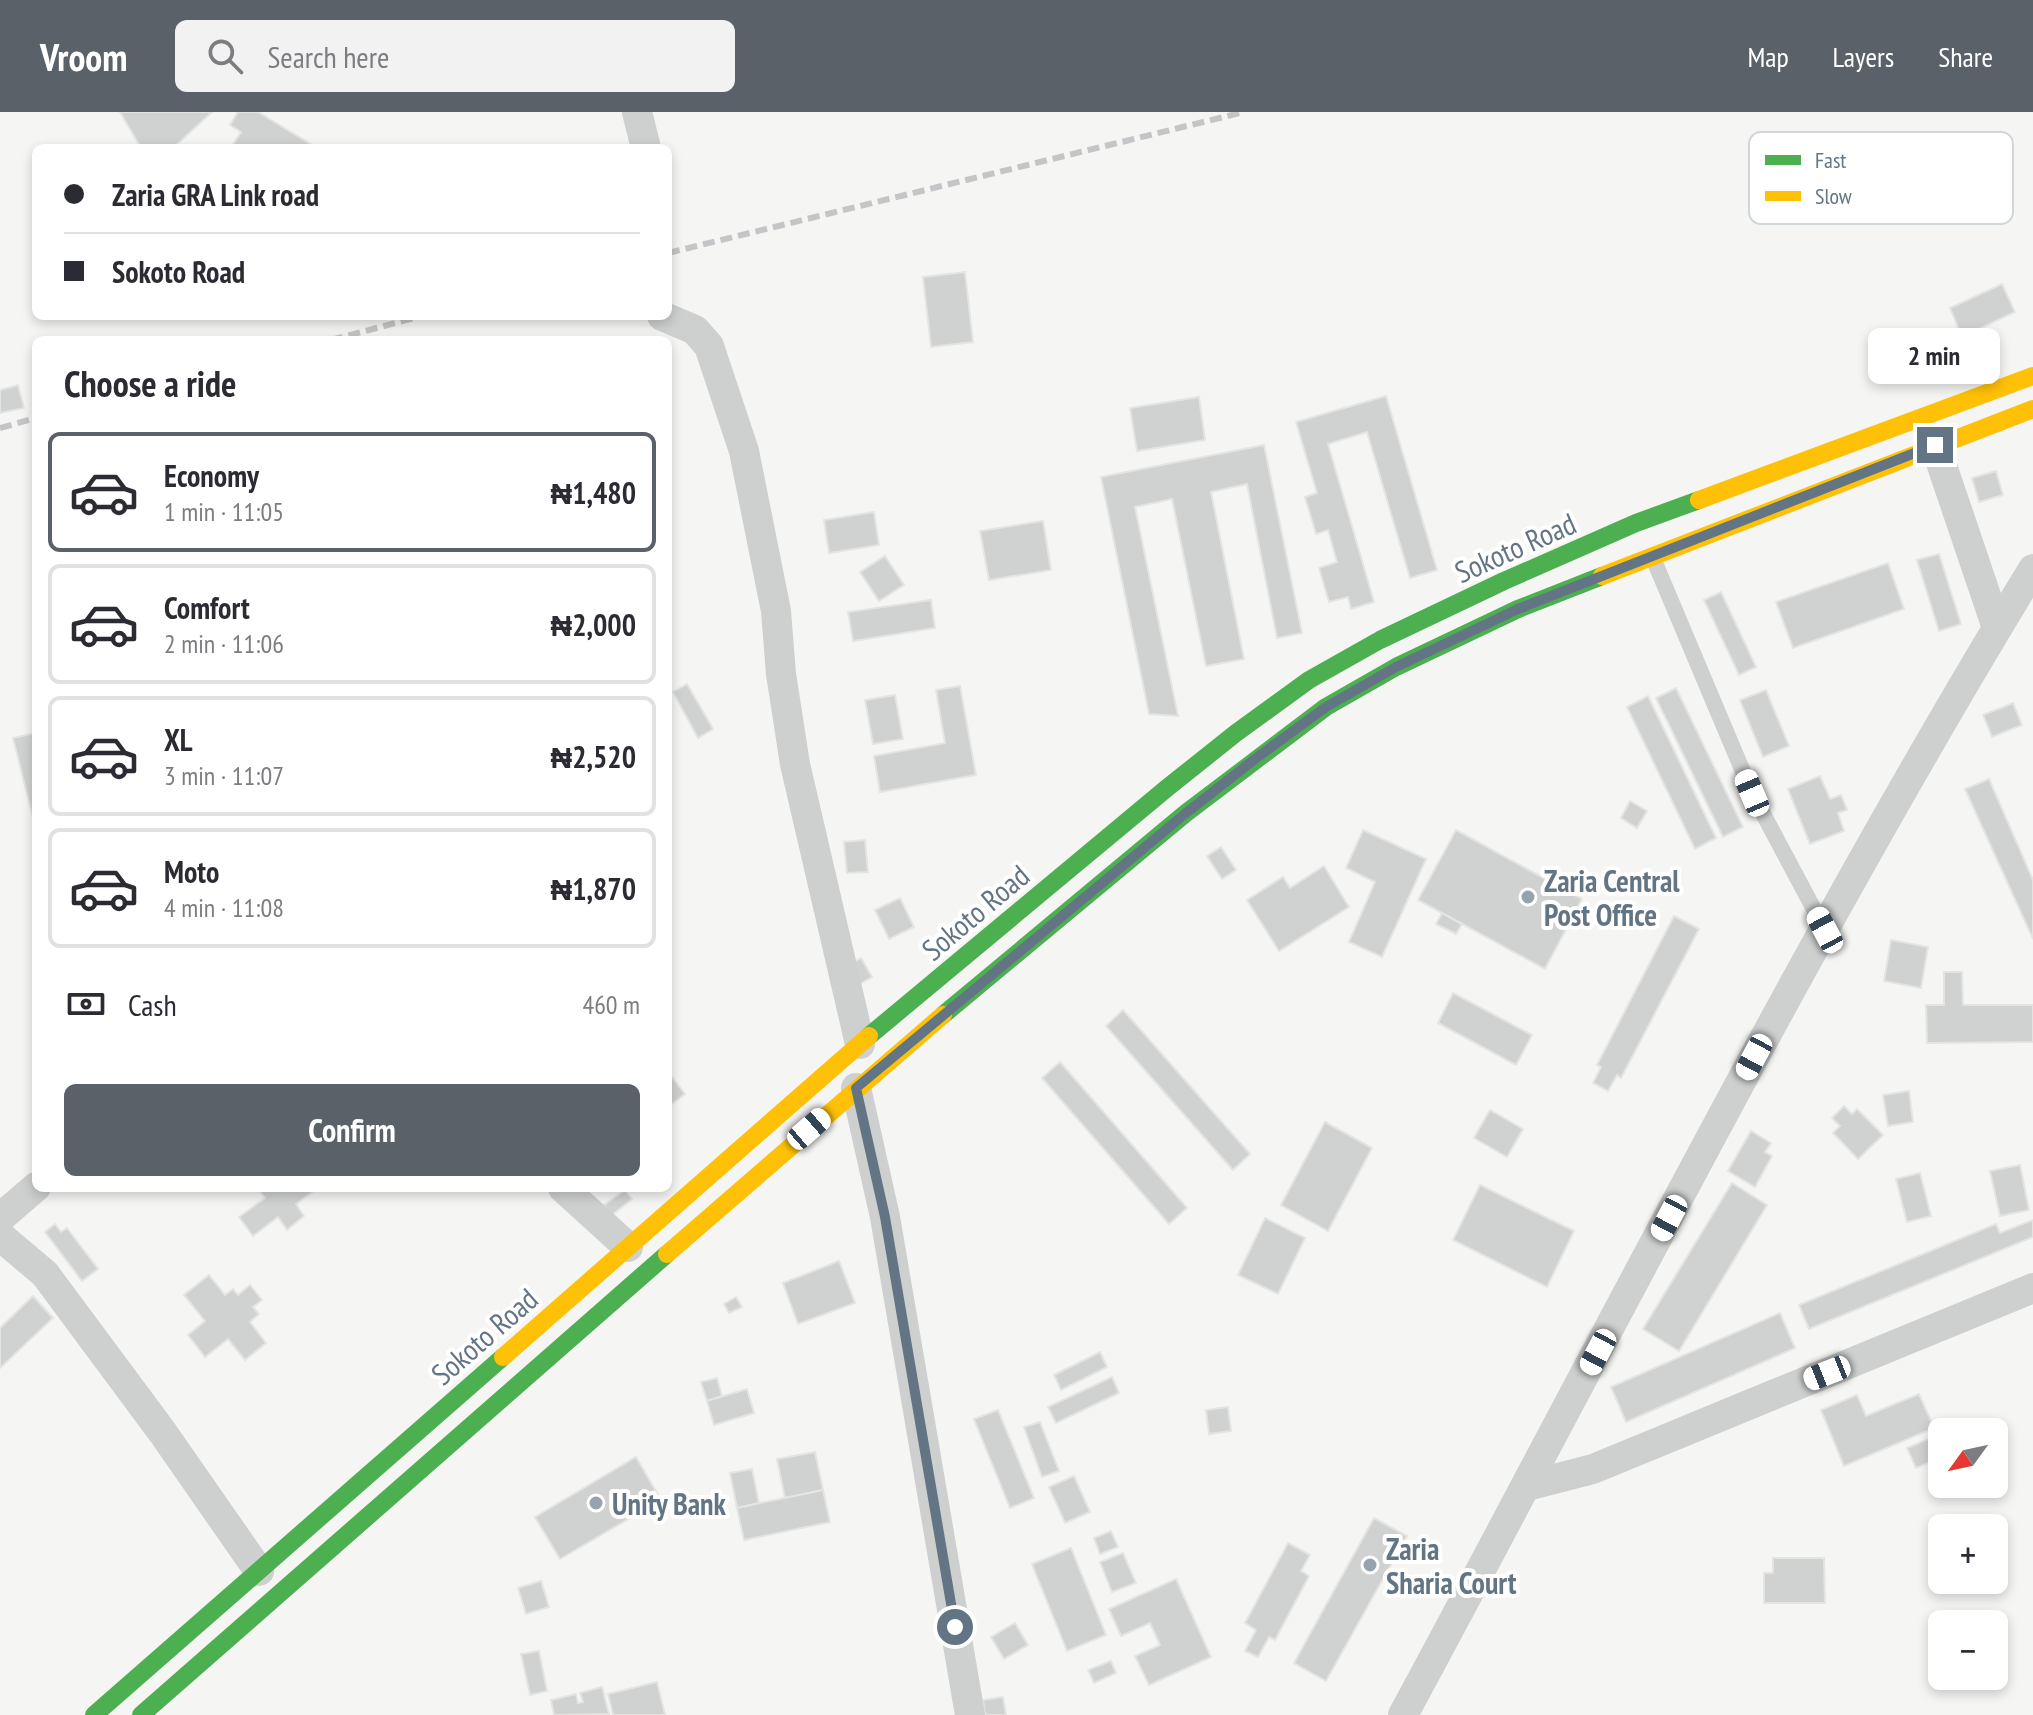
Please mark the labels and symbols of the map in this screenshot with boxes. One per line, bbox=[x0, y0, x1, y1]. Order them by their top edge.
legend bbox=[1749, 132, 2013, 224]
text: Fast bbox=[1815, 146, 1846, 174]
text: Slow bbox=[1815, 182, 1852, 210]
callout: 2 min bbox=[1869, 329, 2001, 385]
route end bbox=[1917, 427, 1953, 463]
street label: Sokoto Road bbox=[1448, 503, 1582, 591]
car bbox=[1732, 766, 1772, 820]
street label: Sokoto Road bbox=[913, 856, 1037, 968]
place label: Zaria Central Post Office bbox=[1544, 861, 1680, 934]
marker: Zaria Central Post Office bbox=[1519, 888, 1537, 906]
car bbox=[1803, 903, 1847, 957]
car bbox=[1732, 1030, 1776, 1084]
car bbox=[783, 1104, 835, 1154]
car bbox=[1647, 1191, 1691, 1245]
street label: Sokoto Road bbox=[423, 1279, 545, 1393]
car bbox=[1576, 1325, 1620, 1379]
car bbox=[1800, 1353, 1854, 1393]
north arrow bbox=[1928, 1418, 2008, 1498]
place label: Unity Bank bbox=[612, 1484, 727, 1523]
marker: Unity Bank bbox=[587, 1494, 605, 1512]
place label: Zaria Sharia Court bbox=[1386, 1529, 1517, 1602]
marker: Zaria Sharia Court bbox=[1361, 1556, 1379, 1574]
route start bbox=[937, 1609, 973, 1645]

